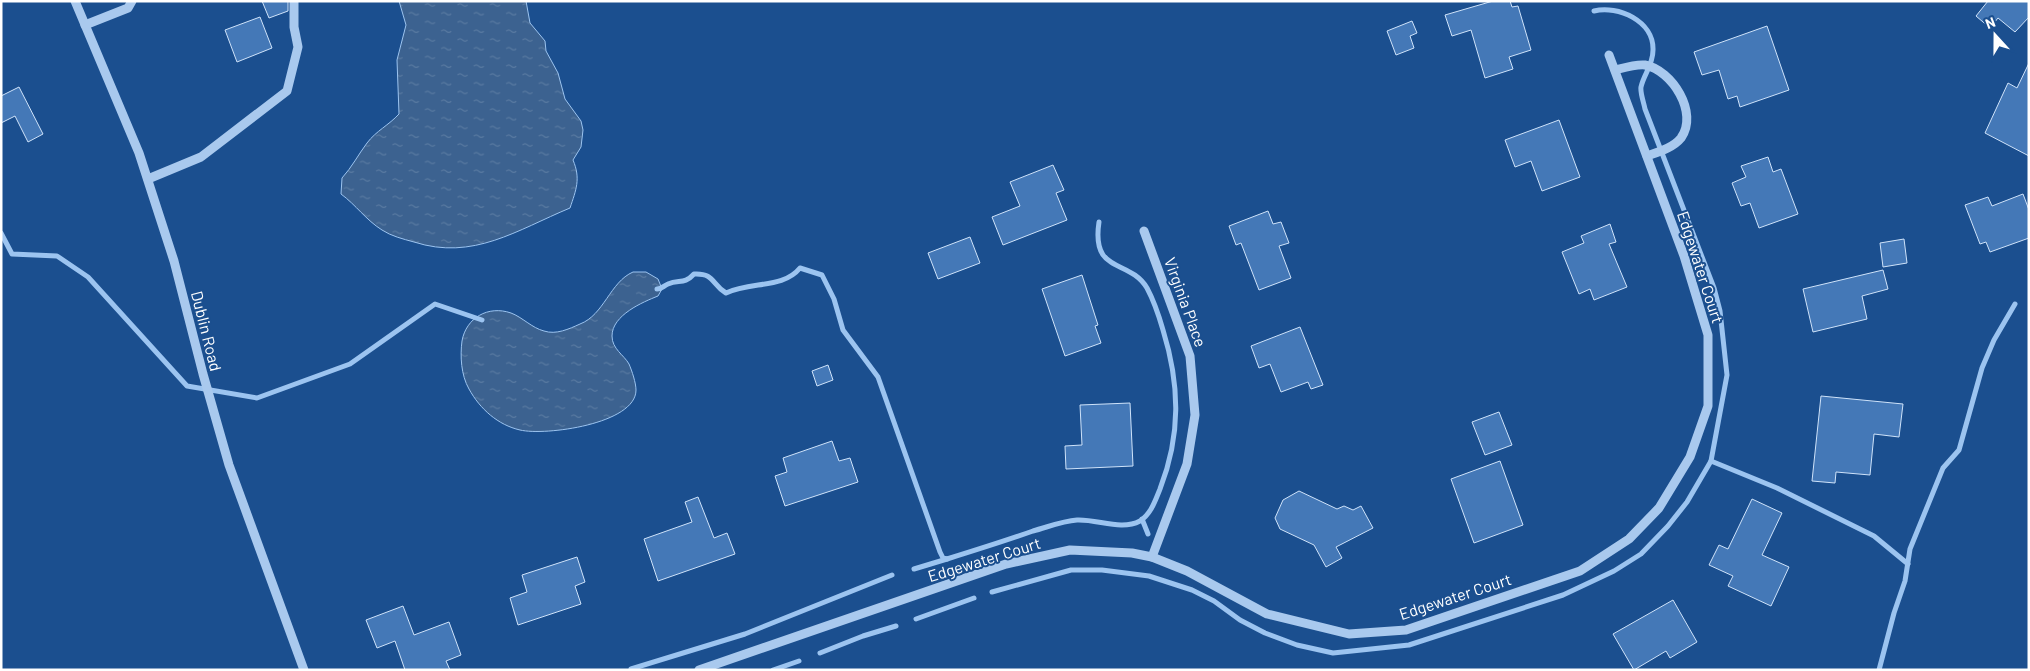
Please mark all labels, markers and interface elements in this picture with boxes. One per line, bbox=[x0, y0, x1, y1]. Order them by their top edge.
north arrow bbox=[1970, 10, 2020, 60]
text: N bbox=[1983, 13, 1998, 32]
street label: Edgewater Court bbox=[1674, 209, 1728, 325]
street label: Virginia Place bbox=[1161, 255, 1211, 349]
street label: Dublin Road bbox=[188, 289, 226, 373]
street label: Edgewater Court bbox=[925, 533, 1043, 585]
street label: Edgewater Court bbox=[1397, 569, 1513, 623]

